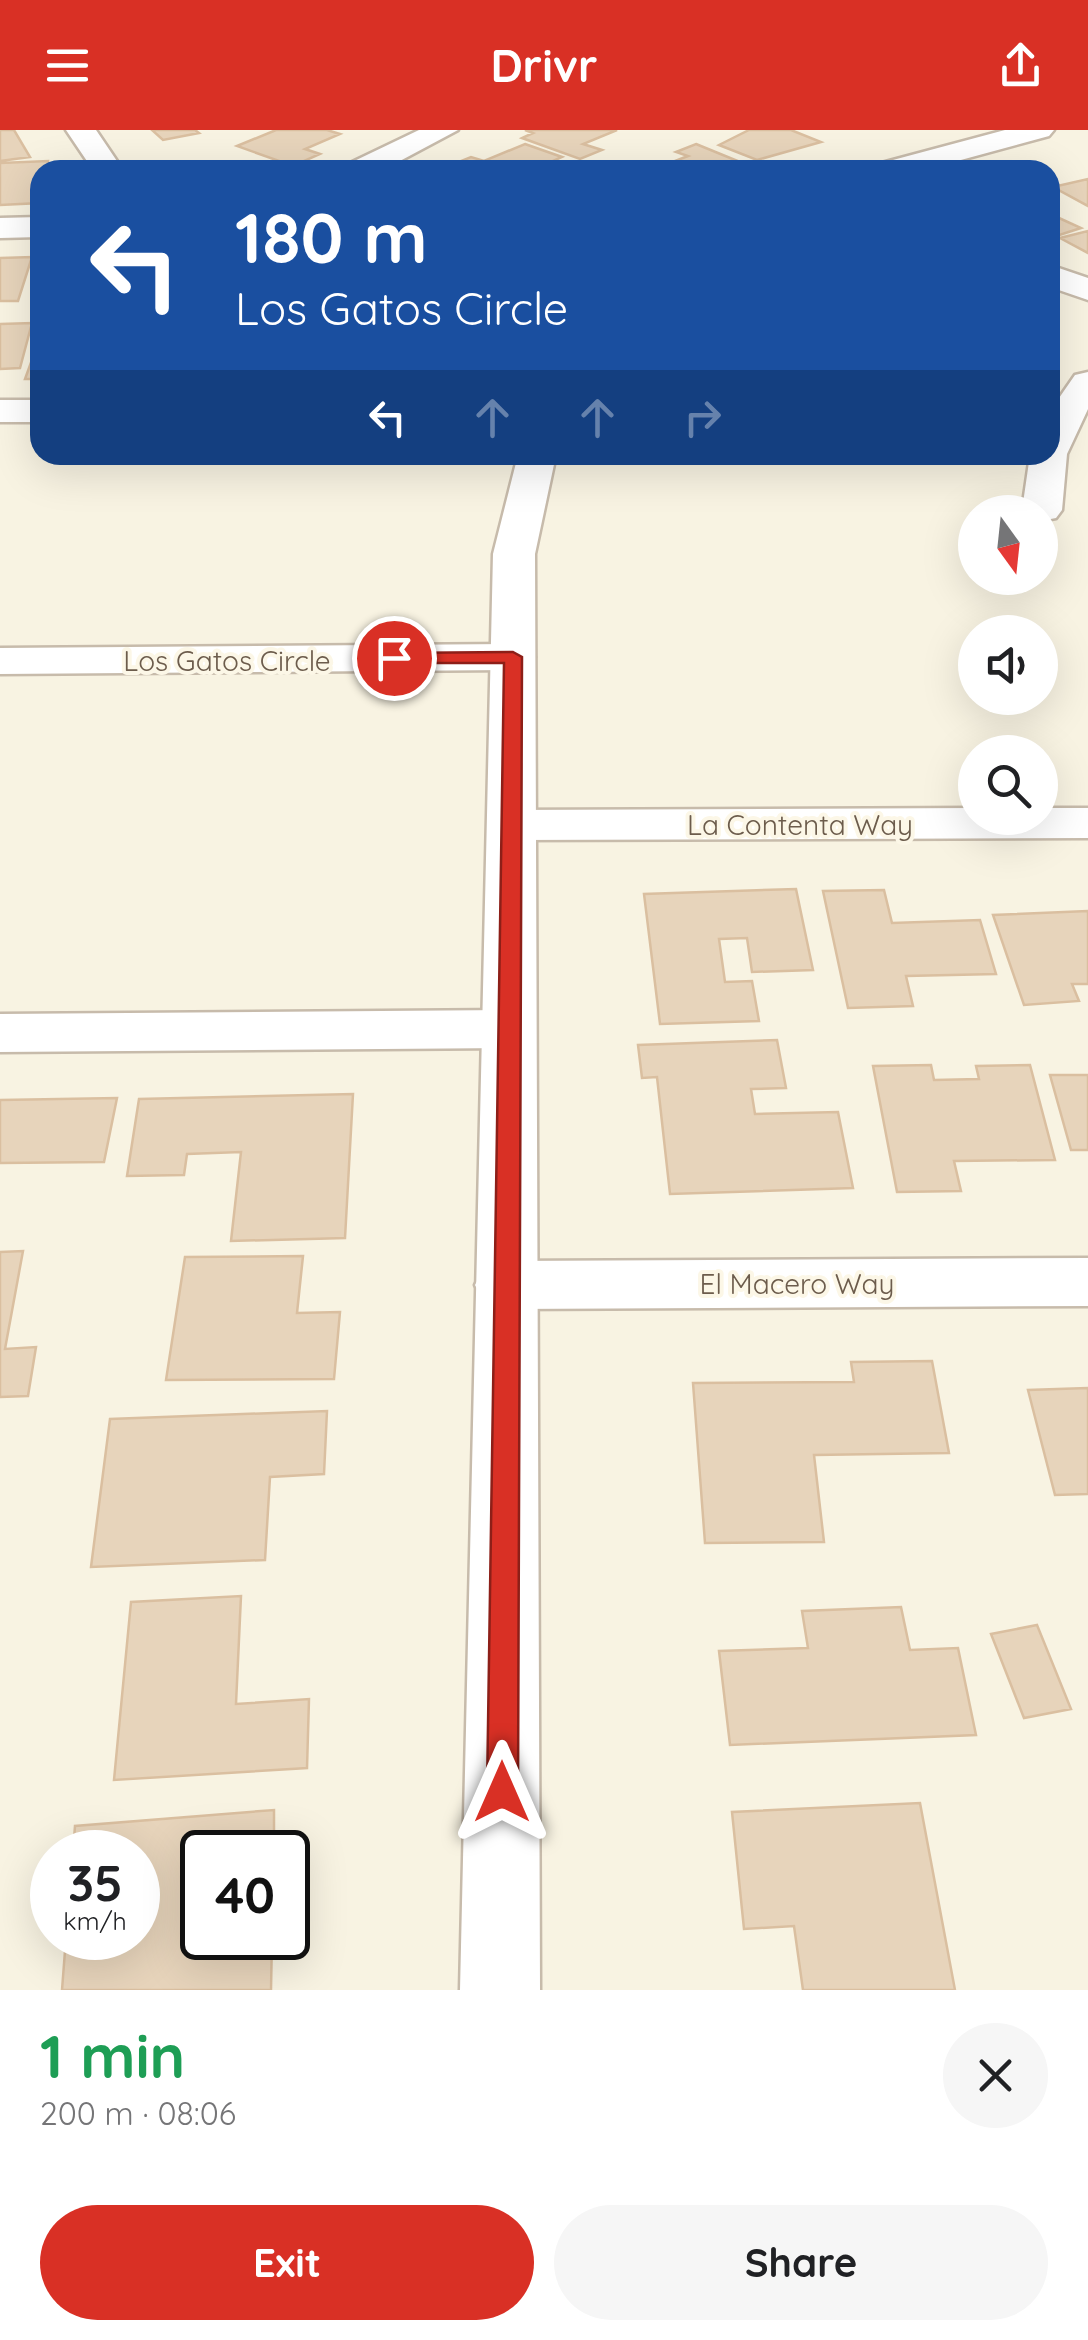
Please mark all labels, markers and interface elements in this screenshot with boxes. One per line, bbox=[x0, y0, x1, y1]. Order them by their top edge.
text: Drivr bbox=[490, 37, 598, 93]
icon: menu bbox=[40, 38, 95, 93]
icon: share bbox=[993, 38, 1048, 93]
text: 180 m bbox=[235, 193, 428, 281]
icon: left bbox=[70, 200, 200, 330]
text: Los Gatos Circle bbox=[235, 280, 568, 336]
icon: left bbox=[360, 390, 415, 445]
icon: ahead bbox=[465, 390, 520, 445]
icon: ahead bbox=[570, 390, 625, 445]
icon: right bbox=[675, 390, 730, 445]
north arrow bbox=[958, 495, 1058, 595]
map controls bbox=[958, 495, 1058, 835]
button: sound bbox=[958, 615, 1058, 715]
pin bbox=[352, 616, 437, 701]
icon: arrive bbox=[367, 631, 422, 686]
street label: Los Gatos Circle bbox=[123, 643, 331, 678]
button: search bbox=[958, 735, 1058, 835]
street label: La Contenta Way bbox=[687, 807, 913, 842]
street label: El Macero Way bbox=[700, 1266, 894, 1301]
position arrow bbox=[450, 1740, 554, 1844]
speed limit sign: 40 bbox=[180, 1830, 310, 1960]
text: 35 bbox=[67, 1851, 123, 1914]
text: km/h bbox=[63, 1905, 127, 1936]
text: 1 min bbox=[40, 2018, 185, 2093]
button: close bbox=[943, 2023, 1048, 2128]
text: 200 m · 08:06 bbox=[40, 2093, 236, 2133]
button: Exit bbox=[40, 2205, 534, 2320]
button: Share bbox=[554, 2205, 1048, 2320]

